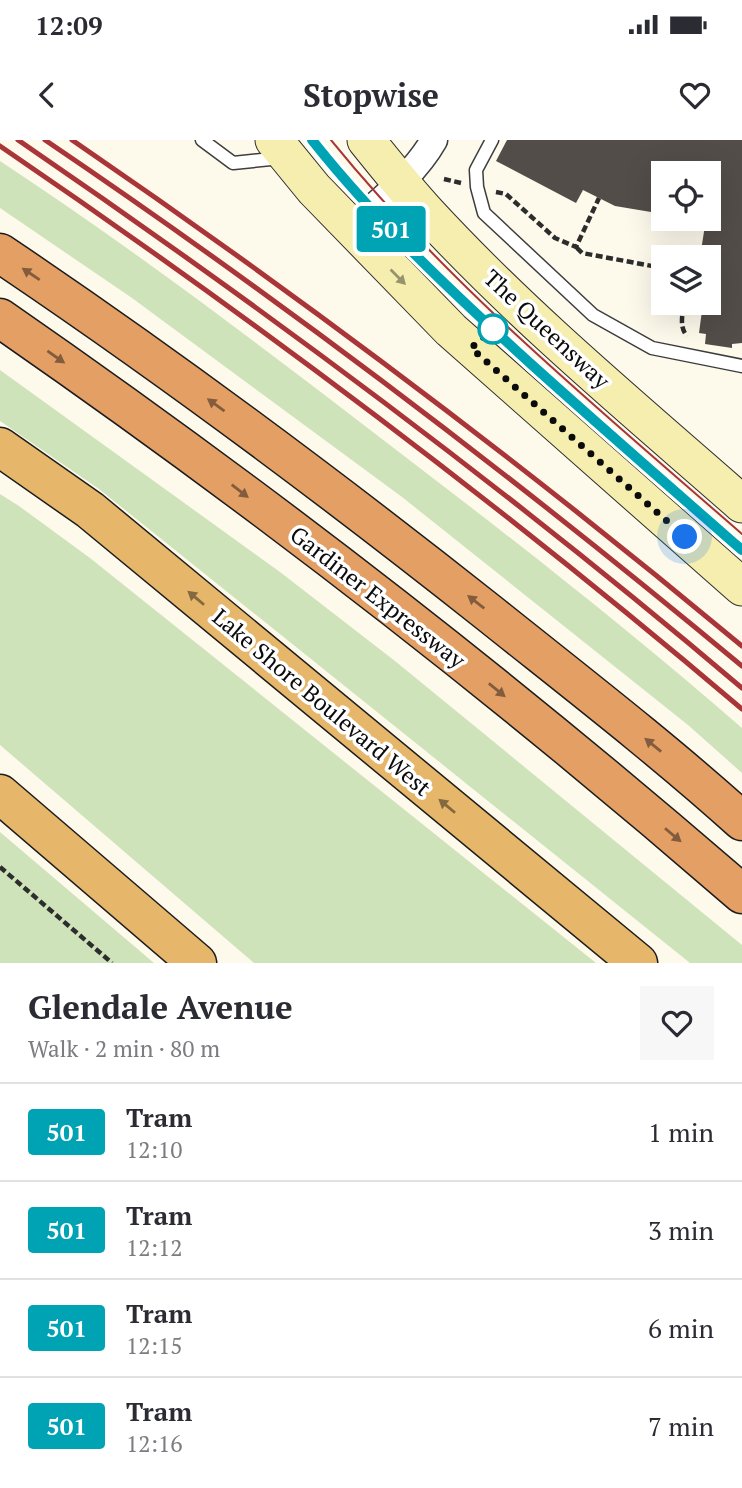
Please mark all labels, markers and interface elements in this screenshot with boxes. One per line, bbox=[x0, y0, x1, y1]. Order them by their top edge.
text: 12:09 bbox=[35, 8, 103, 42]
text: Stopwise bbox=[303, 74, 439, 116]
icon: back bbox=[28, 76, 66, 114]
icon: heart bbox=[676, 76, 714, 114]
map controls bbox=[651, 161, 721, 315]
button: locate bbox=[651, 161, 721, 231]
line badge: 501 bbox=[351, 206, 431, 252]
text: 501 bbox=[371, 213, 411, 245]
button: layers bbox=[651, 245, 721, 315]
street label: The Queensway bbox=[477, 262, 617, 396]
one-way arrow bbox=[21, 267, 41, 280]
one-way arrow bbox=[389, 268, 406, 284]
unlabelled marker bbox=[478, 314, 508, 344]
one-way arrow bbox=[47, 350, 65, 364]
one-way arrow bbox=[208, 398, 226, 413]
one-way arrow bbox=[231, 483, 249, 497]
street label: Gardiner Expressway bbox=[284, 519, 472, 675]
your location bbox=[667, 519, 702, 554]
one-way arrow bbox=[188, 590, 206, 605]
one-way arrow bbox=[467, 595, 485, 610]
street label: Lake Shore Boulevard West bbox=[206, 601, 438, 803]
one-way arrow bbox=[488, 683, 506, 697]
one-way arrow bbox=[644, 738, 662, 753]
one-way arrow bbox=[438, 798, 456, 813]
one-way arrow bbox=[664, 827, 681, 842]
text: Glendale Avenue bbox=[28, 985, 293, 1028]
button: heart bbox=[640, 986, 714, 1060]
text: Walk · 2 min · 80 m bbox=[28, 1033, 220, 1064]
text: Tram bbox=[126, 1100, 192, 1134]
text: 1 min bbox=[648, 1115, 714, 1149]
text: 501 bbox=[46, 1116, 87, 1148]
text: 12:10 bbox=[126, 1134, 183, 1165]
text: Tram bbox=[126, 1198, 192, 1232]
text: 3 min bbox=[648, 1213, 714, 1247]
text: 501 bbox=[46, 1214, 87, 1246]
text: 12:12 bbox=[126, 1232, 183, 1263]
text: Tram bbox=[126, 1296, 192, 1330]
text: 6 min bbox=[648, 1311, 714, 1345]
text: 501 bbox=[46, 1312, 87, 1344]
text: 12:15 bbox=[126, 1330, 183, 1361]
text: Tram bbox=[126, 1394, 192, 1428]
text: 7 min bbox=[648, 1409, 714, 1443]
text: 501 bbox=[46, 1410, 87, 1442]
text: 12:16 bbox=[126, 1428, 183, 1459]

